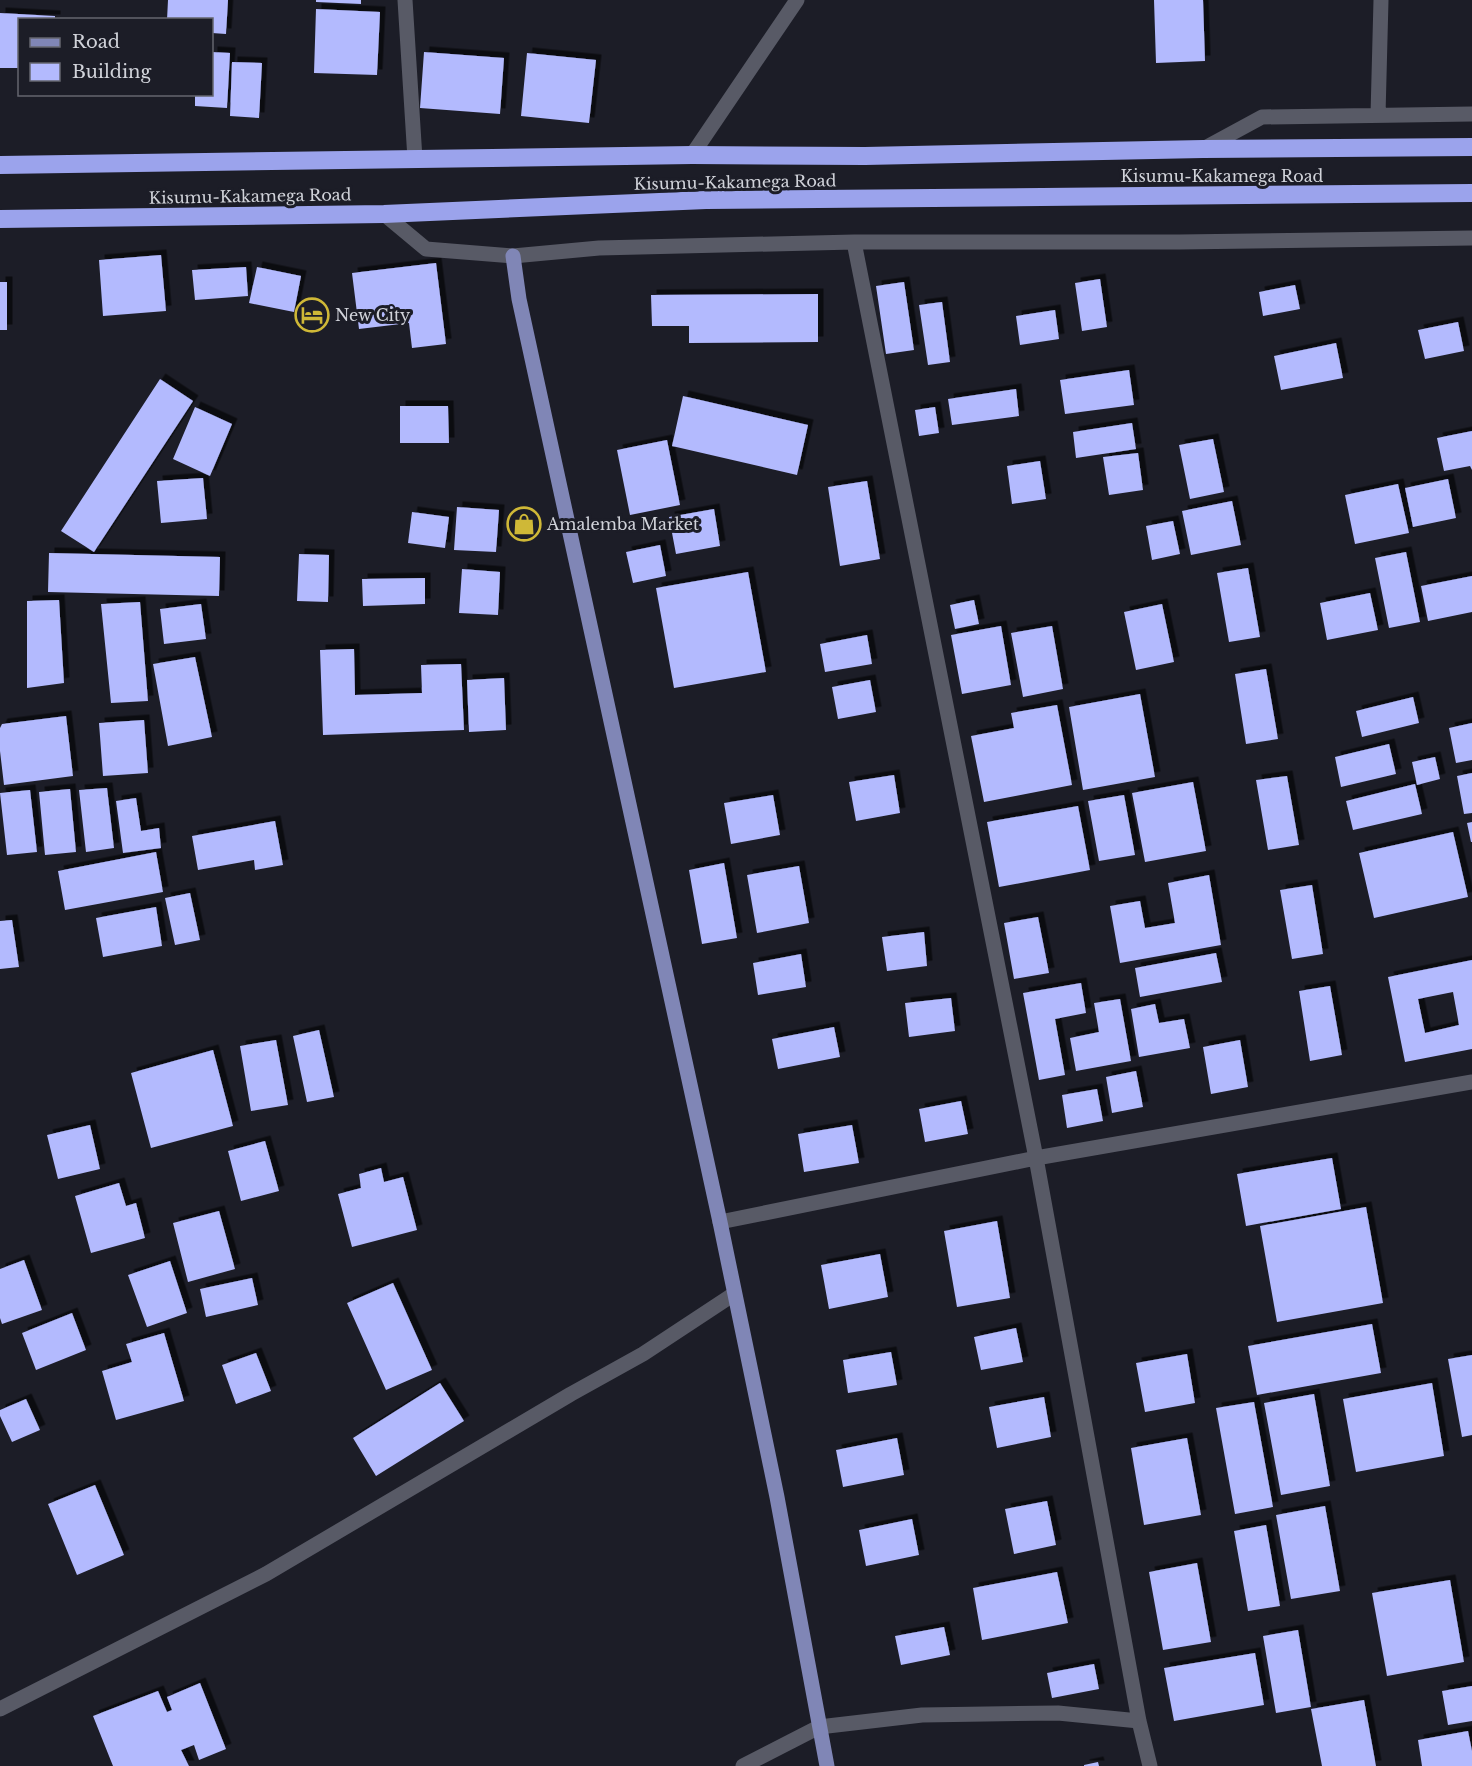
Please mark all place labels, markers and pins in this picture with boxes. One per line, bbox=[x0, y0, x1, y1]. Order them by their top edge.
hotel icon: New City bbox=[294, 297, 330, 333]
place label: New City bbox=[335, 305, 411, 325]
shop icon: Amalemba Market bbox=[506, 506, 542, 542]
place label: Amalemba Market bbox=[546, 514, 699, 534]

